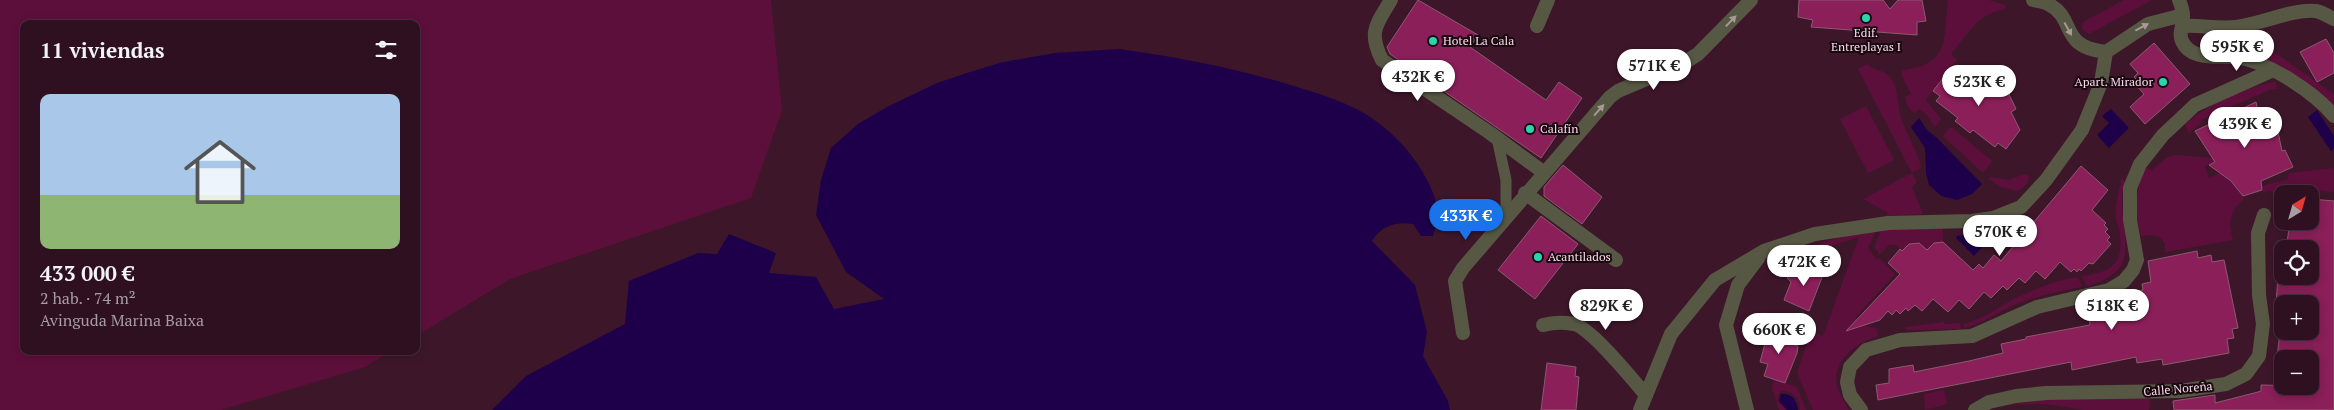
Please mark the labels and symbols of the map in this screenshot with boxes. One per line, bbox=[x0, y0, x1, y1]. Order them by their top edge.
marker: Edif. Entreplayas I bbox=[1860, 12, 1872, 24]
one-way arrow bbox=[1725, 15, 1737, 27]
one-way arrow bbox=[2064, 21, 2072, 36]
one-way arrow bbox=[2134, 23, 2149, 31]
place label: Edif. Entreplayas I bbox=[1831, 25, 1901, 54]
pin: 595K € bbox=[2196, 30, 2278, 72]
place label: Hotel La Cala bbox=[1443, 33, 1514, 48]
marker: Hotel La Cala bbox=[1427, 35, 1439, 47]
pin: 571K € bbox=[1613, 48, 1695, 91]
pin: 432K € bbox=[1377, 59, 1459, 102]
pin: 523K € bbox=[1938, 64, 2020, 107]
place label: Apart. Mirador bbox=[2075, 74, 2153, 89]
marker: Apart. Mirador bbox=[2157, 76, 2169, 88]
one-way arrow bbox=[1593, 103, 1604, 116]
pin: 439K € bbox=[2204, 106, 2286, 149]
place label: Calafín bbox=[1540, 121, 1578, 136]
marker: Calafín bbox=[1524, 123, 1536, 135]
north arrow bbox=[2274, 185, 2319, 230]
pin: 433K € bbox=[1425, 198, 1507, 241]
pin: 570K € bbox=[1959, 214, 2041, 257]
pin: 472K € bbox=[1763, 244, 1845, 287]
place label: Acantilados bbox=[1548, 249, 1611, 264]
marker: Acantilados bbox=[1532, 251, 1544, 263]
pin: 829K € bbox=[1565, 288, 1647, 331]
pin: 518K € bbox=[2071, 288, 2153, 331]
pin: 660K € bbox=[1738, 312, 1820, 355]
street label: Calle Noreña bbox=[2143, 378, 2213, 399]

